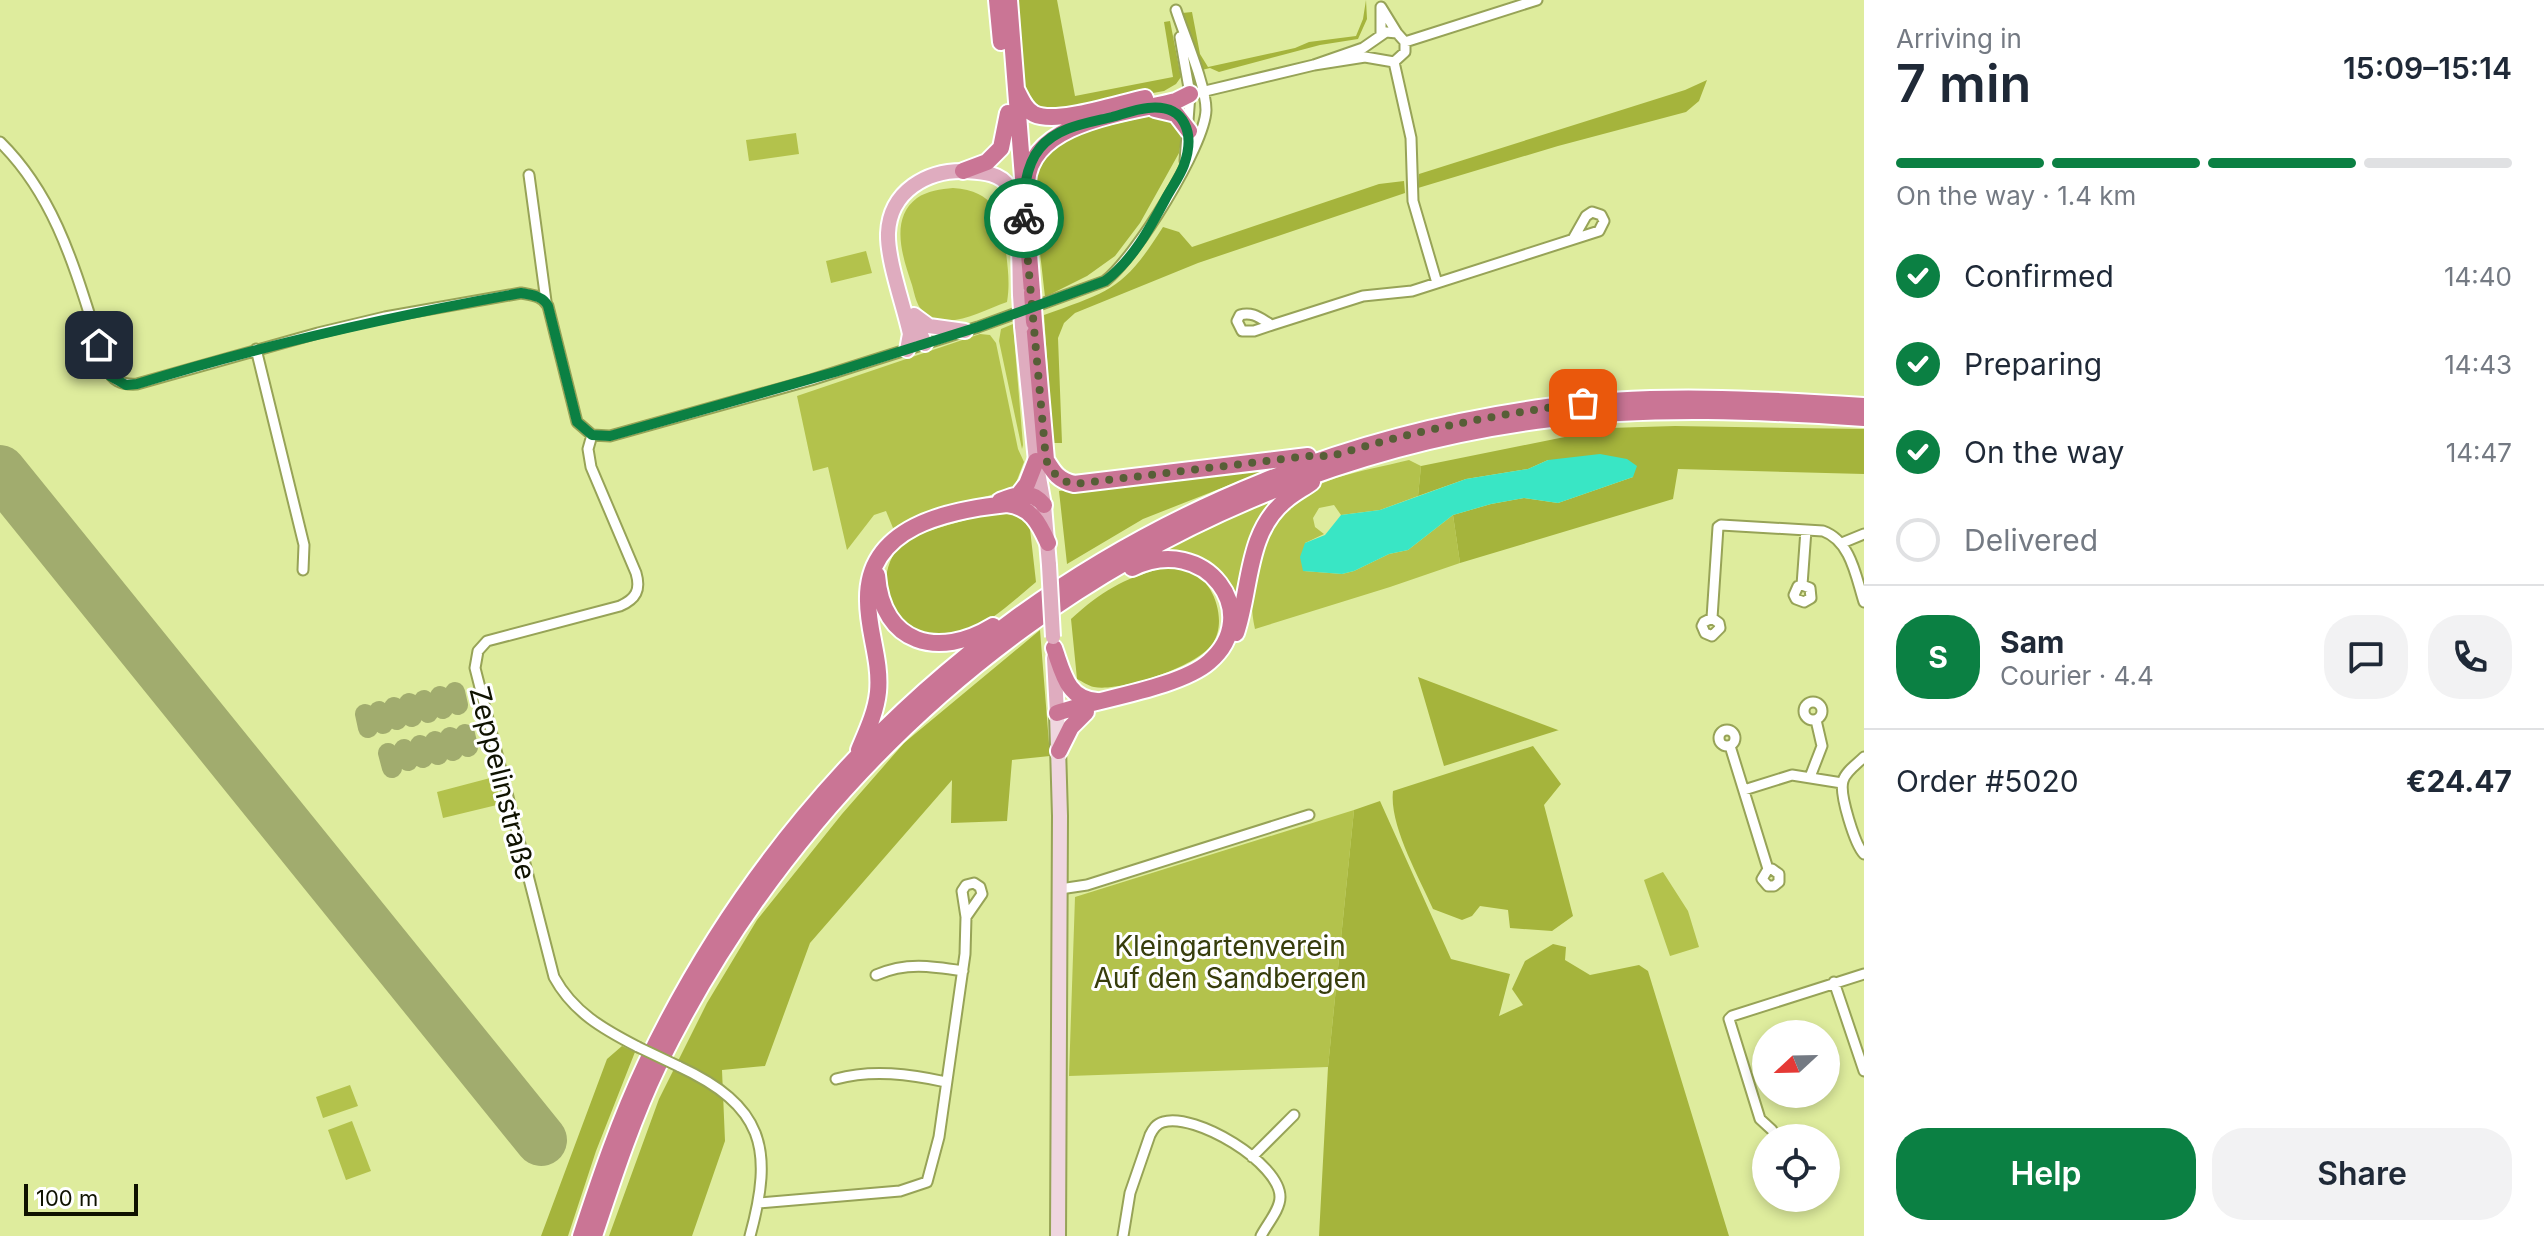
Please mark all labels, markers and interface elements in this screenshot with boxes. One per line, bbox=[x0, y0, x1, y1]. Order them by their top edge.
text: Arriving in bbox=[1896, 23, 2022, 54]
text: 15:09–15:14 bbox=[2343, 50, 2512, 86]
text: 7 min bbox=[1896, 52, 2031, 115]
courier bbox=[984, 178, 1064, 258]
text: On the way · 1.4 km bbox=[1896, 180, 2136, 211]
icon: bike bbox=[1002, 196, 1046, 240]
icon: check bbox=[1896, 254, 1940, 298]
text: Confirmed bbox=[1964, 258, 2114, 294]
text: 14:40 bbox=[2444, 261, 2512, 292]
pin bbox=[65, 311, 133, 379]
icon: home bbox=[77, 323, 121, 367]
icon: check bbox=[1896, 342, 1940, 386]
text: Preparing bbox=[1964, 346, 2102, 382]
text: 14:43 bbox=[2444, 349, 2512, 380]
pin bbox=[1549, 369, 1617, 437]
icon: bag bbox=[1561, 381, 1605, 425]
icon: check bbox=[1896, 430, 1940, 474]
text: On the way bbox=[1964, 434, 2124, 470]
text: 14:47 bbox=[2446, 437, 2512, 468]
text: Delivered bbox=[1964, 522, 2098, 558]
button: chat bbox=[2324, 615, 2408, 699]
button: phone bbox=[2428, 615, 2512, 699]
text: Sam bbox=[2000, 624, 2064, 660]
text: S bbox=[1928, 639, 1948, 675]
text: Courier · 4.4 bbox=[2000, 660, 2154, 691]
street label: Zeppelinstraße bbox=[463, 683, 543, 883]
text: Order #5020 bbox=[1896, 763, 2079, 799]
text: €24.47 bbox=[2406, 763, 2512, 799]
park label: Kleingartenverein Auf den Sandbergen bbox=[1094, 929, 1366, 995]
north arrow bbox=[1752, 1020, 1840, 1108]
map controls bbox=[1752, 1020, 1840, 1212]
button: locate bbox=[1752, 1124, 1840, 1212]
button: Help bbox=[1896, 1128, 2196, 1220]
button: Share bbox=[2212, 1128, 2512, 1220]
scale bar bbox=[24, 1180, 138, 1216]
text: 100 m bbox=[36, 1185, 98, 1211]

